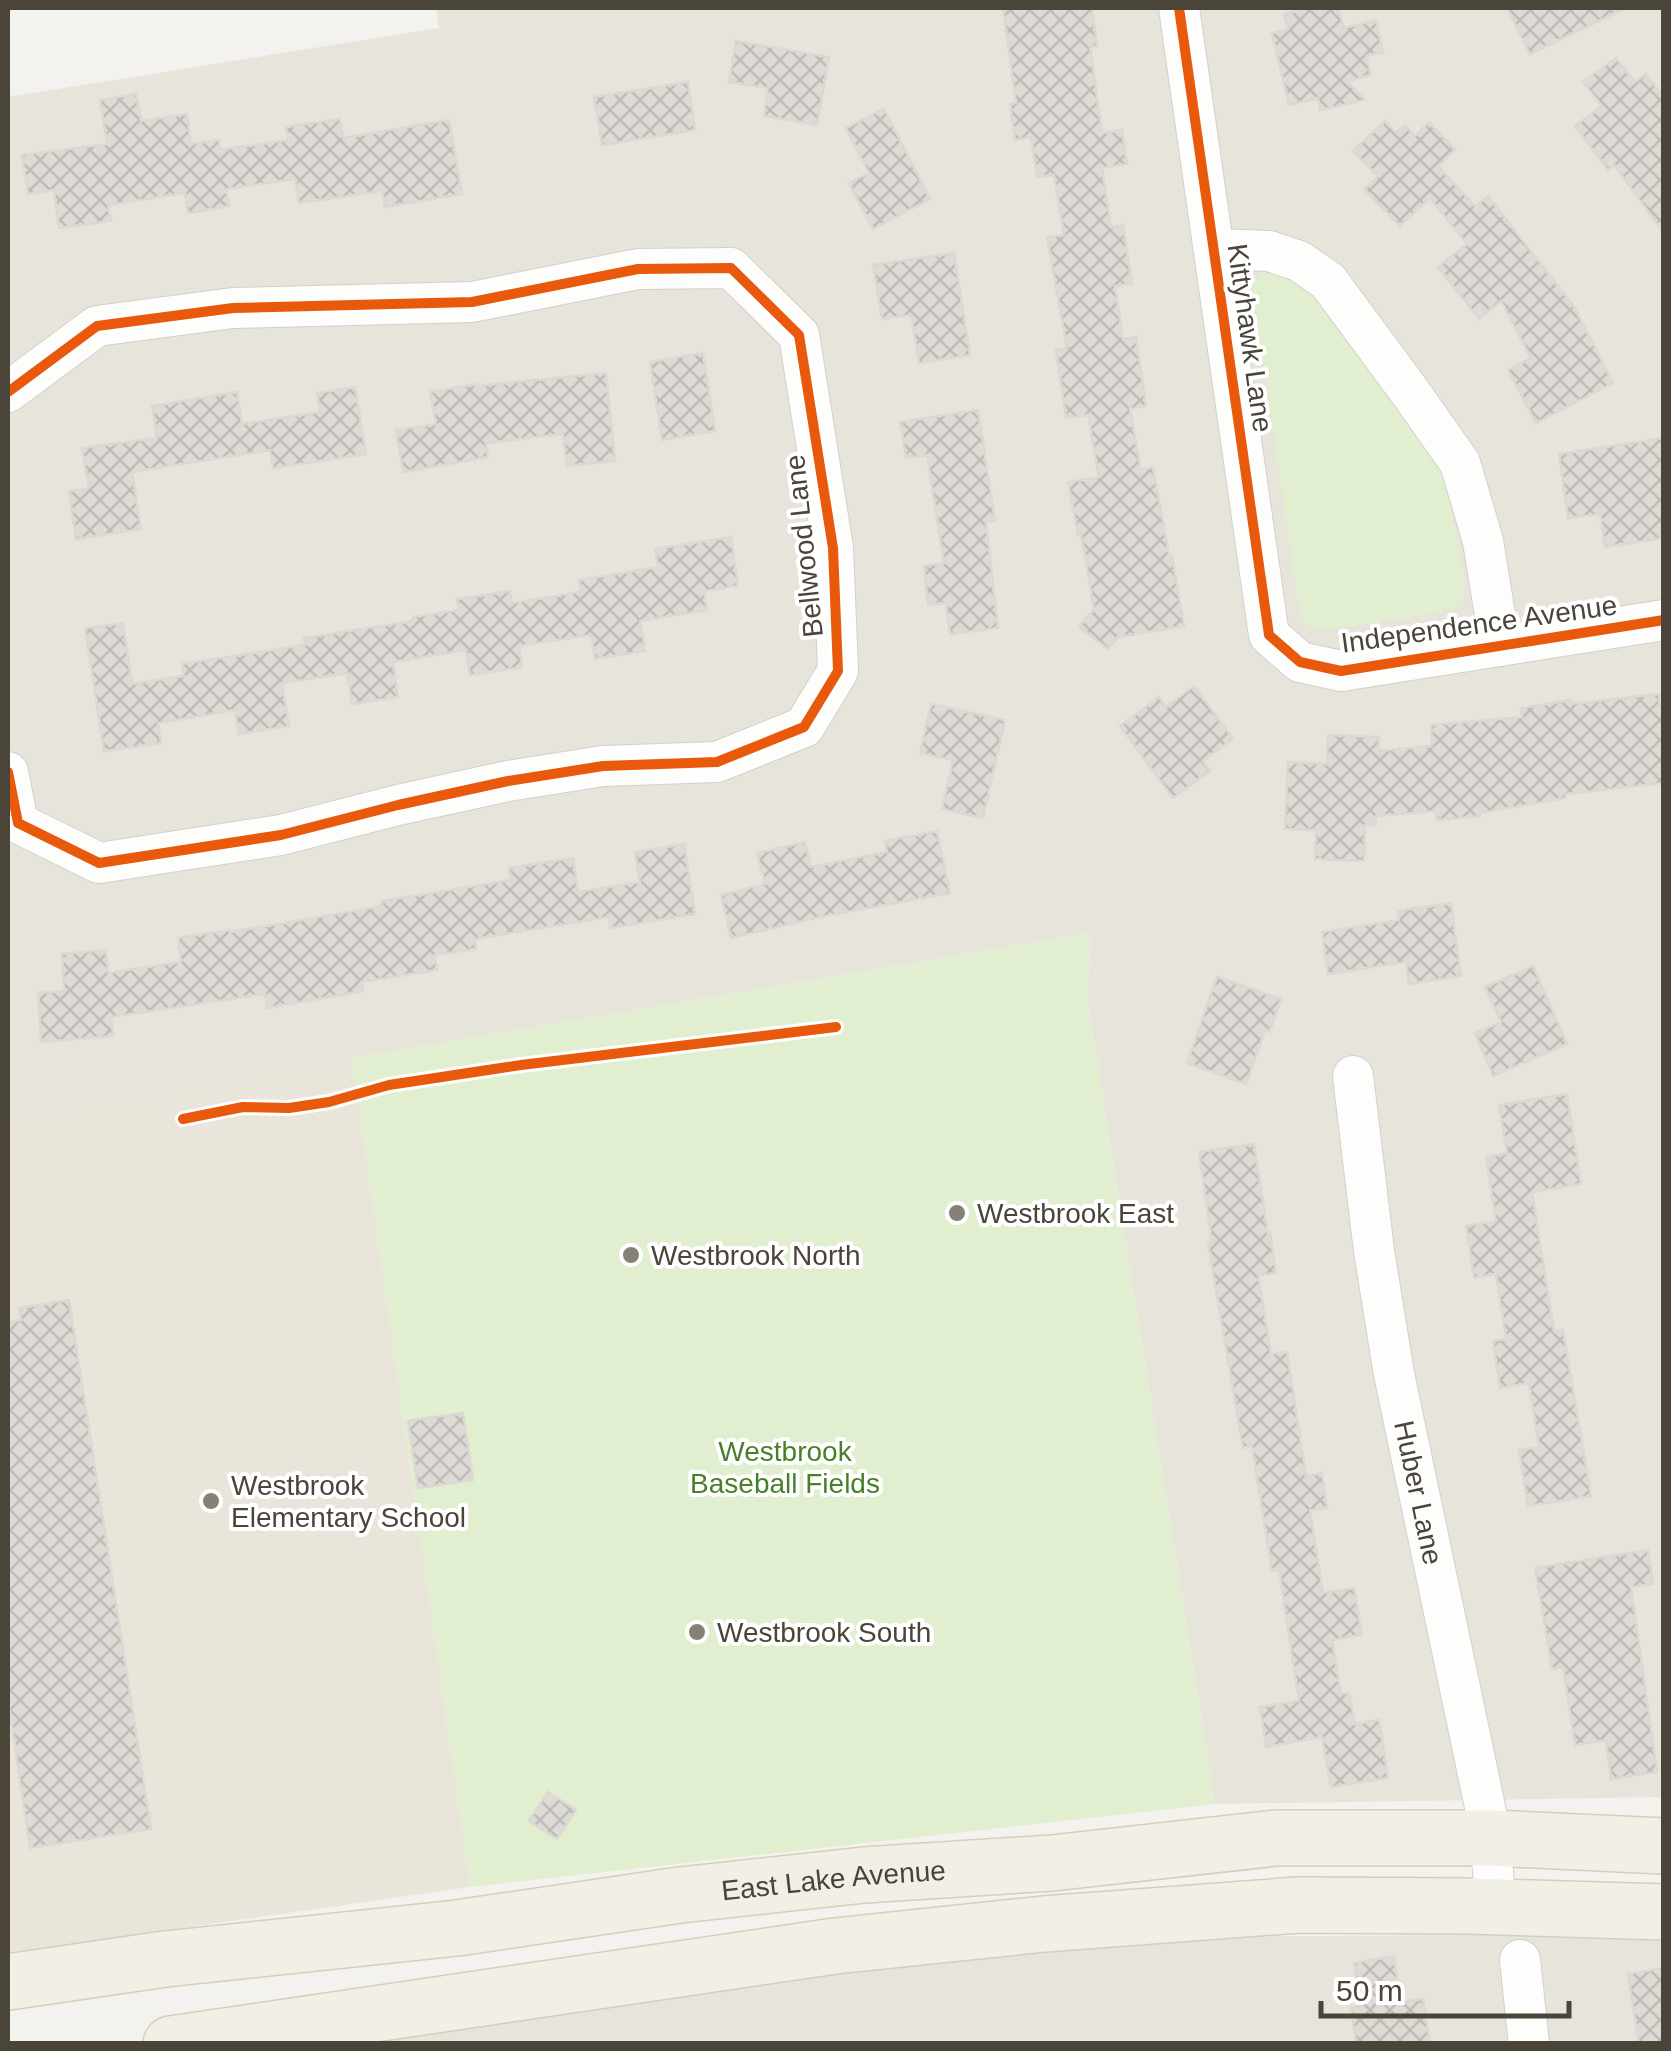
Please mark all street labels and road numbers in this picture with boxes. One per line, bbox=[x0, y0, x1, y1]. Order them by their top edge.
street label: Kittyhawk Lane bbox=[1221, 242, 1279, 434]
street label: Bellwood Lane bbox=[779, 453, 829, 639]
street label: Independence Avenue bbox=[1339, 589, 1619, 659]
street label: Huber Lane bbox=[1389, 1418, 1449, 1567]
street label: East Lake Avenue bbox=[720, 1854, 947, 1906]

